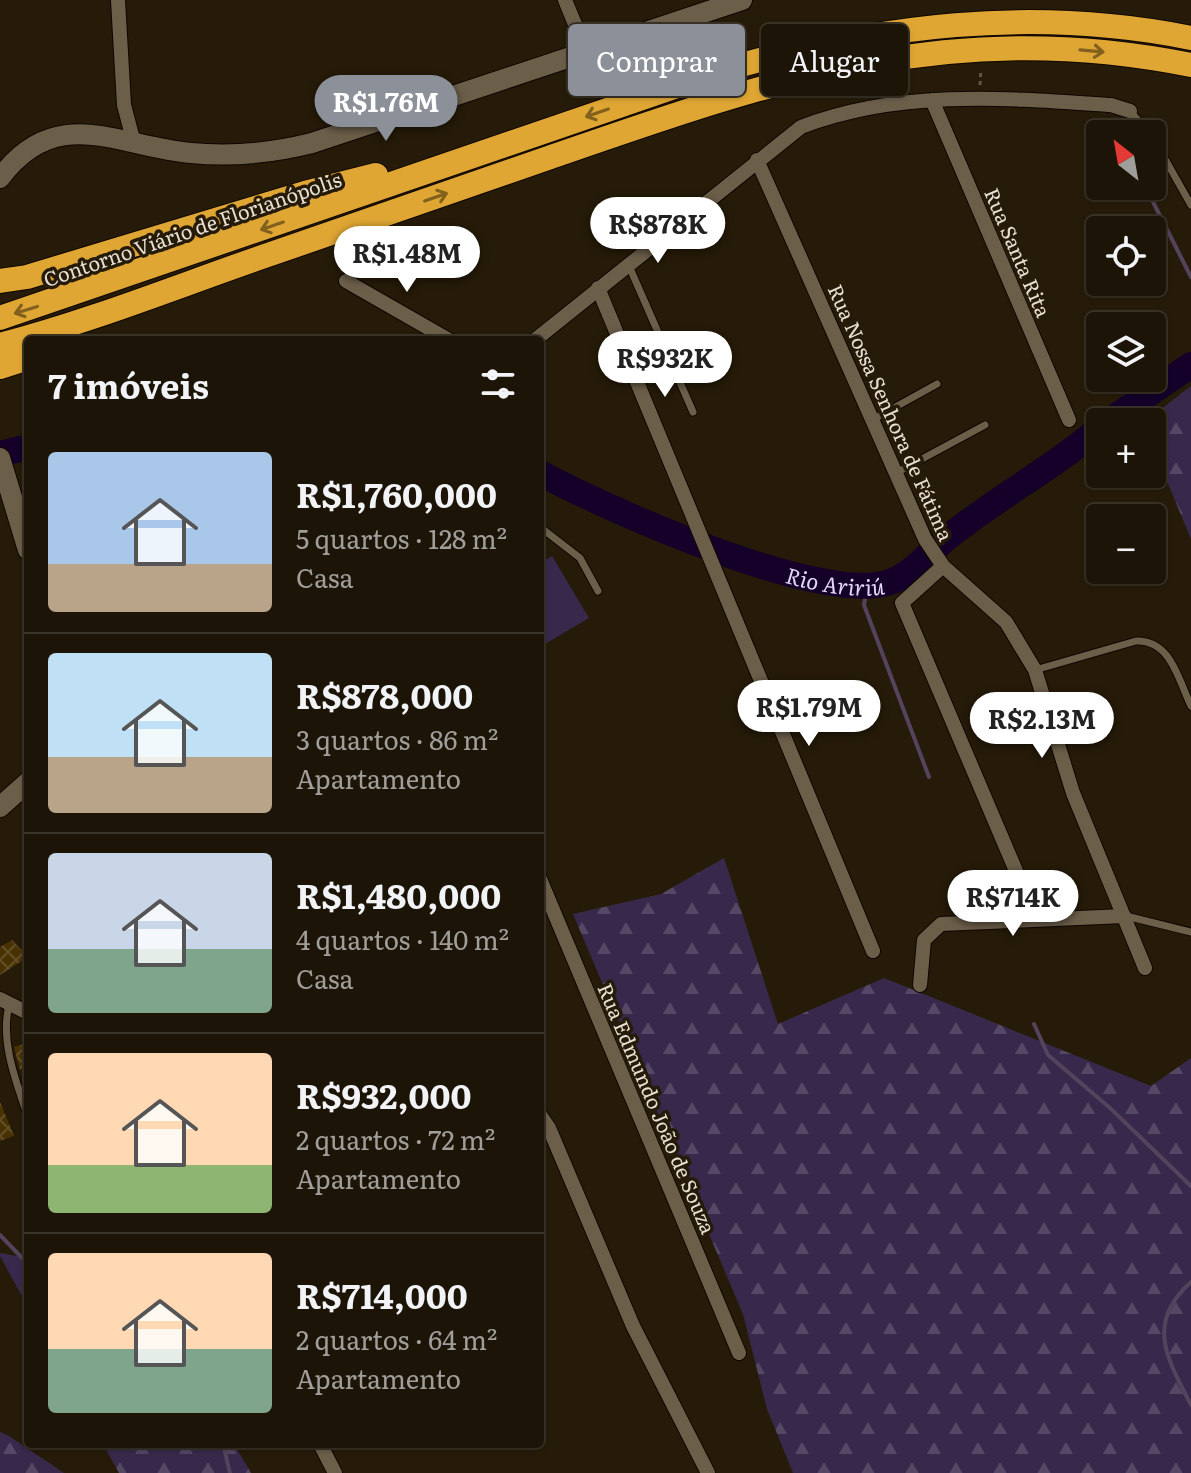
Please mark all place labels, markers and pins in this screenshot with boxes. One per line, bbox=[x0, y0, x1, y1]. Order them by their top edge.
pin: R$1.76M bbox=[312, 75, 460, 143]
pin: R$878K bbox=[593, 197, 723, 265]
pin: R$1.48M bbox=[333, 226, 481, 294]
pin: R$932K bbox=[600, 331, 730, 399]
pin: R$1.79M bbox=[735, 680, 883, 748]
pin: R$2.13M bbox=[968, 692, 1116, 760]
pin: R$714K bbox=[948, 870, 1078, 938]

